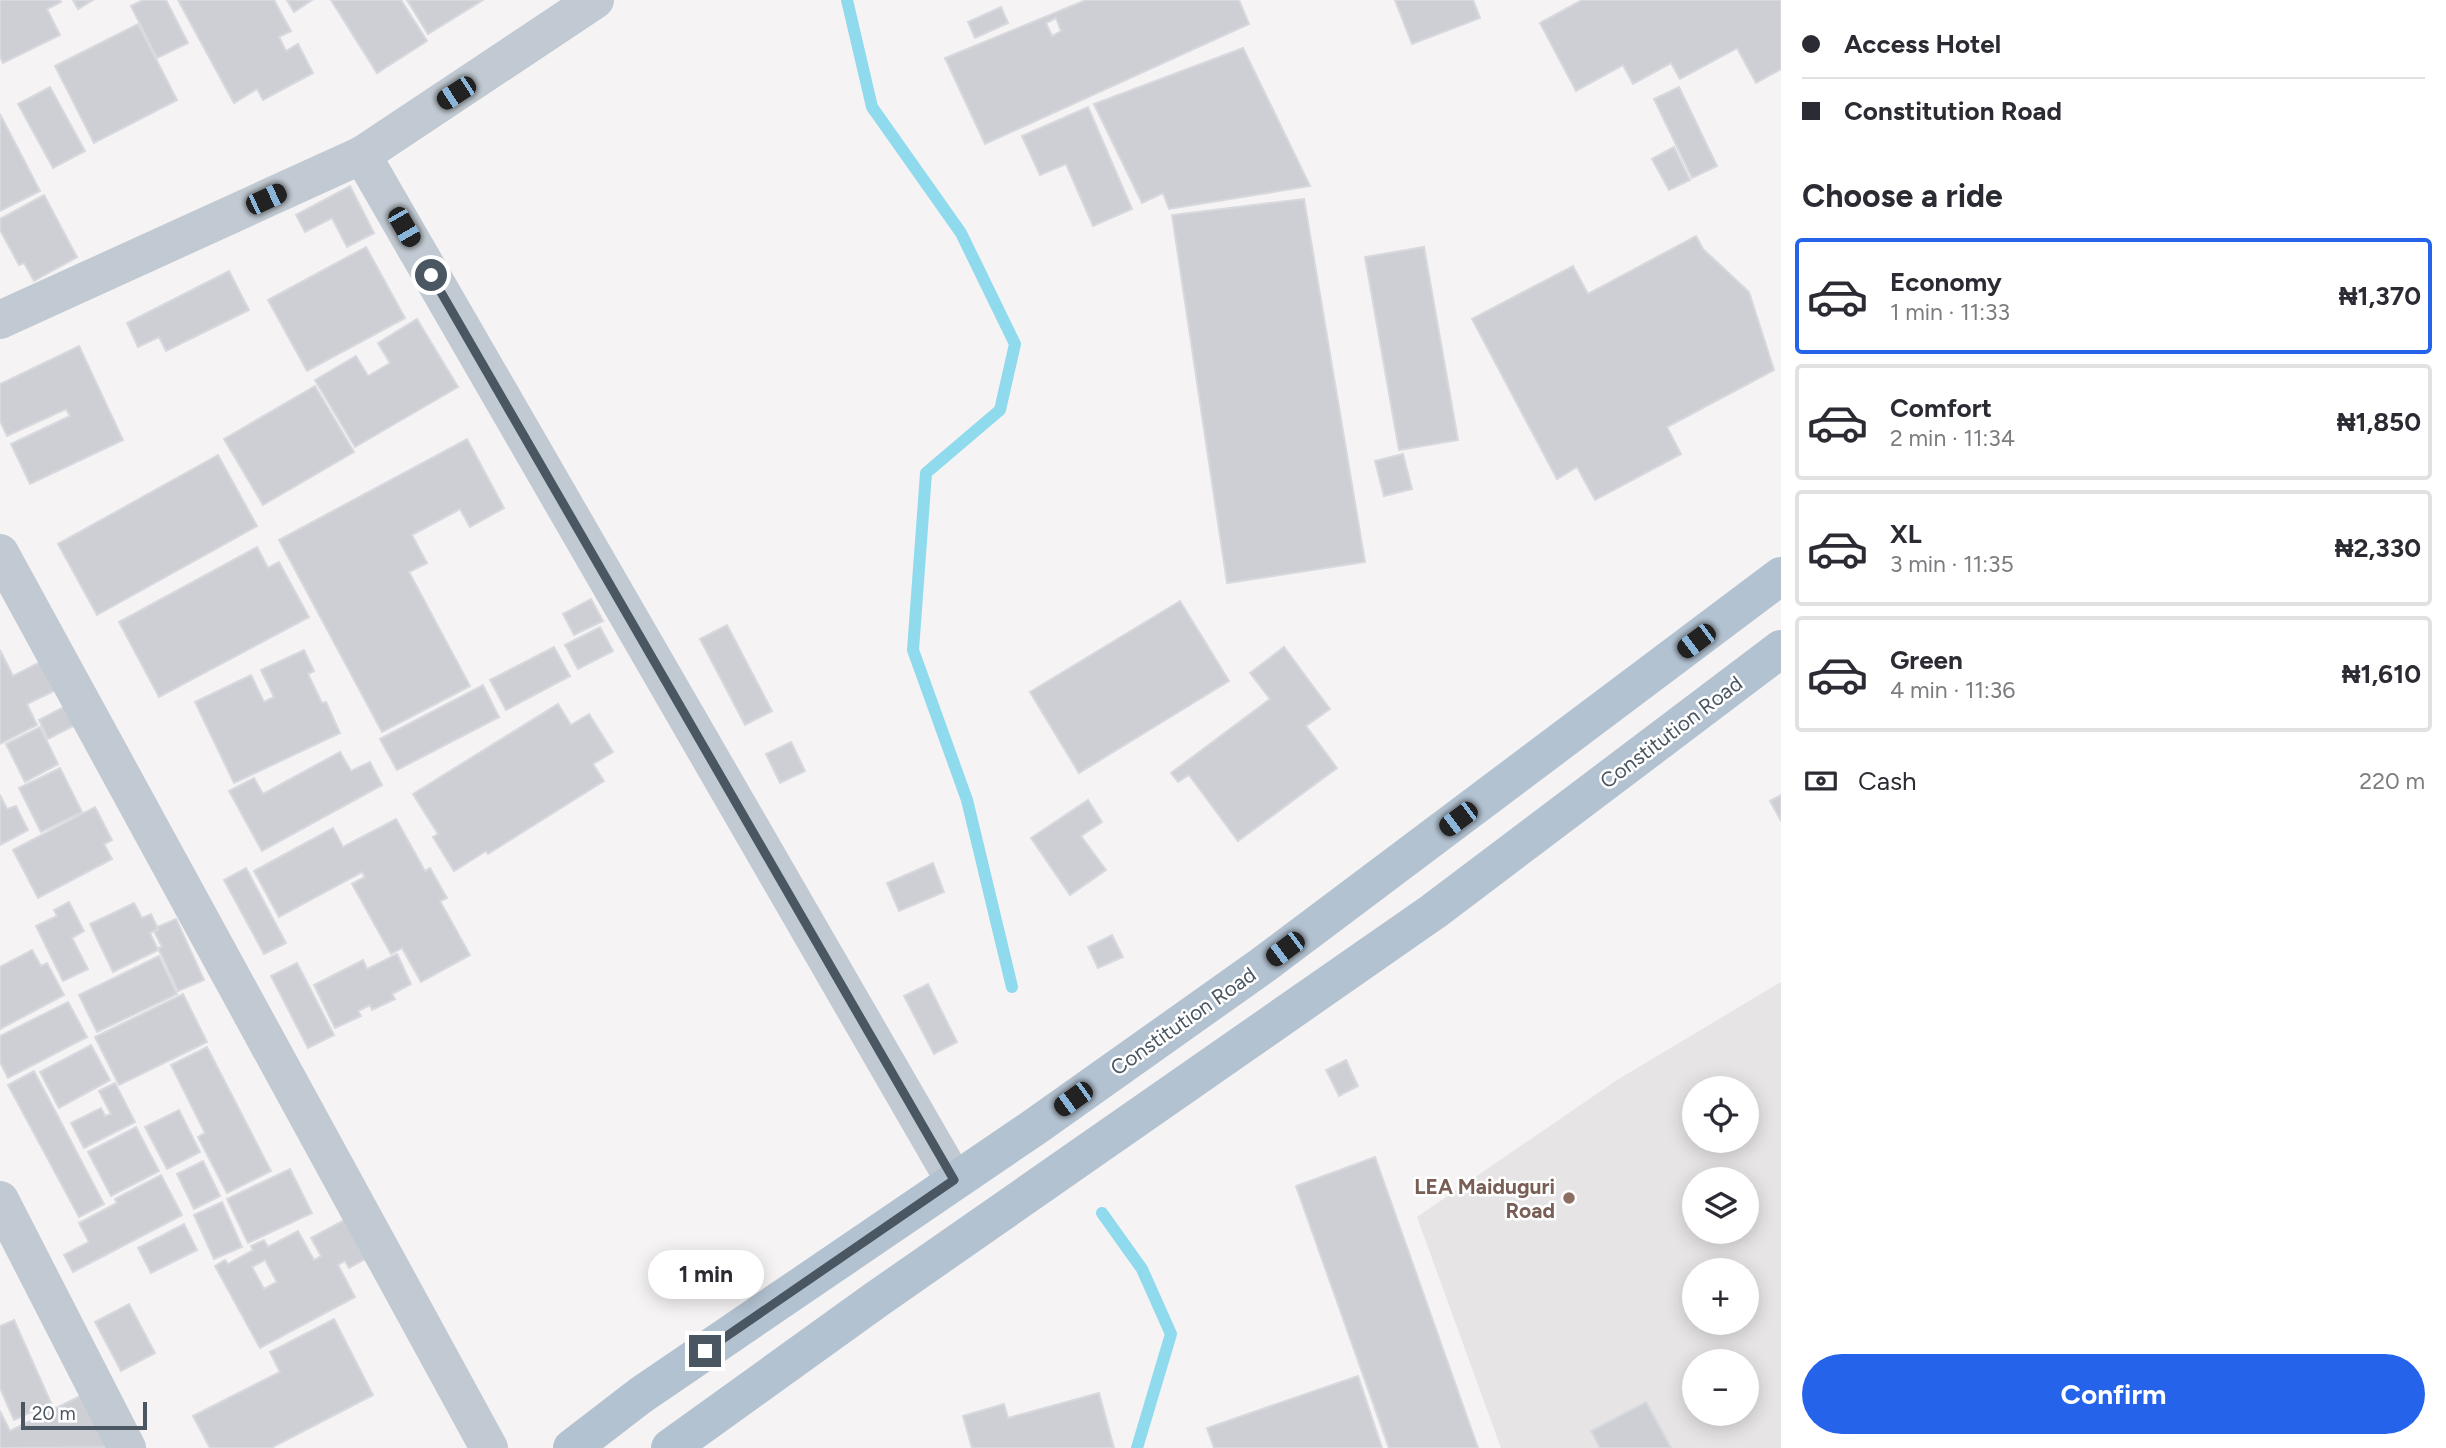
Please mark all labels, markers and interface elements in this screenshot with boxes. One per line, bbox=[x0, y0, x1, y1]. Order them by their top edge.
text: Access Hotel bbox=[1844, 28, 2001, 60]
car bbox=[433, 73, 480, 113]
text: Constitution Road bbox=[1844, 95, 2062, 127]
text: Choose a ride bbox=[1802, 177, 2003, 215]
car bbox=[243, 181, 290, 217]
car bbox=[385, 204, 424, 250]
route start bbox=[415, 259, 447, 291]
icon: car bbox=[1806, 265, 1869, 328]
text: Economy bbox=[1890, 266, 2002, 298]
text: ₦1,370 bbox=[2339, 280, 2421, 312]
text: 1 min · 11:33 bbox=[1890, 298, 2010, 326]
icon: car bbox=[1806, 391, 1869, 454]
text: Comfort bbox=[1890, 392, 1992, 424]
text: ₦1,850 bbox=[2337, 406, 2421, 438]
text: 2 min · 11:34 bbox=[1890, 424, 2015, 452]
icon: car bbox=[1806, 517, 1869, 580]
text: XL bbox=[1890, 518, 1922, 550]
text: ₦2,330 bbox=[2335, 532, 2421, 564]
text: 3 min · 11:35 bbox=[1890, 550, 2014, 578]
car bbox=[1673, 620, 1720, 662]
icon: car bbox=[1806, 643, 1869, 706]
text: Green bbox=[1890, 644, 1963, 676]
text: ₦1,610 bbox=[2342, 658, 2421, 690]
street label: Constitution Road bbox=[1595, 670, 1747, 794]
text: 4 min · 11:36 bbox=[1890, 676, 2015, 704]
icon: cash bbox=[1802, 762, 1840, 800]
text: Cash bbox=[1858, 765, 1917, 797]
text: 220 m bbox=[2359, 767, 2425, 795]
car bbox=[1435, 798, 1482, 840]
car bbox=[1262, 928, 1309, 970]
street label: Constitution Road bbox=[1106, 962, 1260, 1080]
map controls bbox=[1682, 1076, 1759, 1426]
button: locate bbox=[1682, 1076, 1759, 1153]
car bbox=[1050, 1078, 1097, 1120]
button: layers bbox=[1682, 1167, 1759, 1244]
place label: LEA Maiduguri Road bbox=[1414, 1174, 1555, 1223]
marker: LEA Maiduguri Road bbox=[1561, 1190, 1577, 1206]
callout: 1 min bbox=[647, 1250, 763, 1298]
button: + bbox=[1682, 1258, 1759, 1335]
text: 1 min bbox=[679, 1260, 733, 1288]
route end bbox=[689, 1335, 721, 1367]
button: − bbox=[1682, 1349, 1759, 1426]
button: Confirm bbox=[1802, 1354, 2425, 1434]
scale bar bbox=[21, 1399, 147, 1431]
text: 20 m bbox=[32, 1402, 76, 1425]

